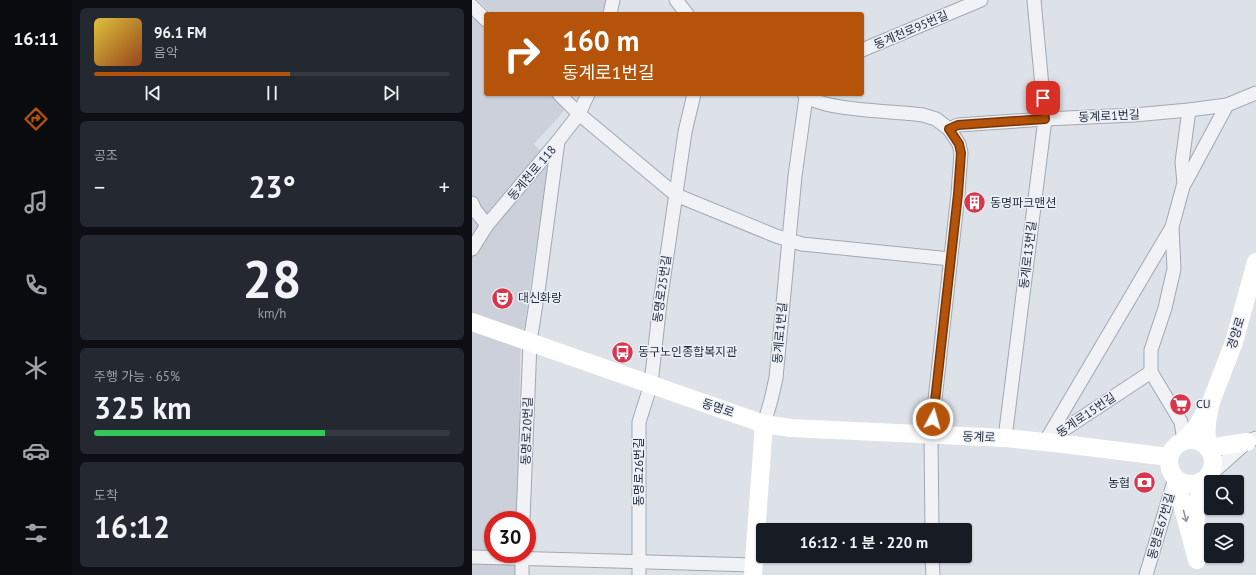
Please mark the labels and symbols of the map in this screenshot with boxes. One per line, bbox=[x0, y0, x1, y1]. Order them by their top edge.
street label: 동계천로95번길 bbox=[871, 7, 950, 52]
pin bbox=[1026, 81, 1060, 115]
street label: 동계로1번길 bbox=[1078, 106, 1140, 125]
street label: 동계천로 118 bbox=[504, 142, 559, 203]
building icon: 동명파크맨션 bbox=[962, 190, 988, 216]
place label: 동명파크맨션 bbox=[990, 195, 1056, 210]
street label: 동계로13번길 bbox=[1016, 220, 1039, 290]
street label: 동명로25번길 bbox=[649, 254, 674, 324]
theatre icon: 대신화랑 bbox=[490, 285, 516, 311]
place label: 대신화랑 bbox=[518, 290, 562, 305]
street label: 동계로1번길 bbox=[769, 302, 790, 364]
street label: 경양로 bbox=[1224, 315, 1248, 351]
bus stop icon: 동구노인종합복지관 bbox=[610, 339, 636, 365]
place label: 동구노인종합복지관 bbox=[638, 344, 737, 359]
street label: 동계로15번길 bbox=[1053, 389, 1118, 440]
supermarket icon: CU bbox=[1168, 391, 1194, 417]
street label: 동명로 bbox=[700, 395, 736, 420]
place label: CU bbox=[1196, 396, 1211, 411]
street label: 동명로20번길 bbox=[518, 397, 535, 465]
position arrow bbox=[912, 398, 954, 440]
street label: 동계로 bbox=[962, 428, 996, 445]
street label: 동명로26번길 bbox=[631, 438, 646, 506]
bank icon: 농협 bbox=[1132, 470, 1158, 496]
place label: 농협 bbox=[1108, 475, 1130, 490]
street label: 동명로67번길 bbox=[1144, 491, 1177, 561]
one-way arrow bbox=[1182, 509, 1189, 522]
speed limit sign: 30 bbox=[484, 511, 536, 563]

